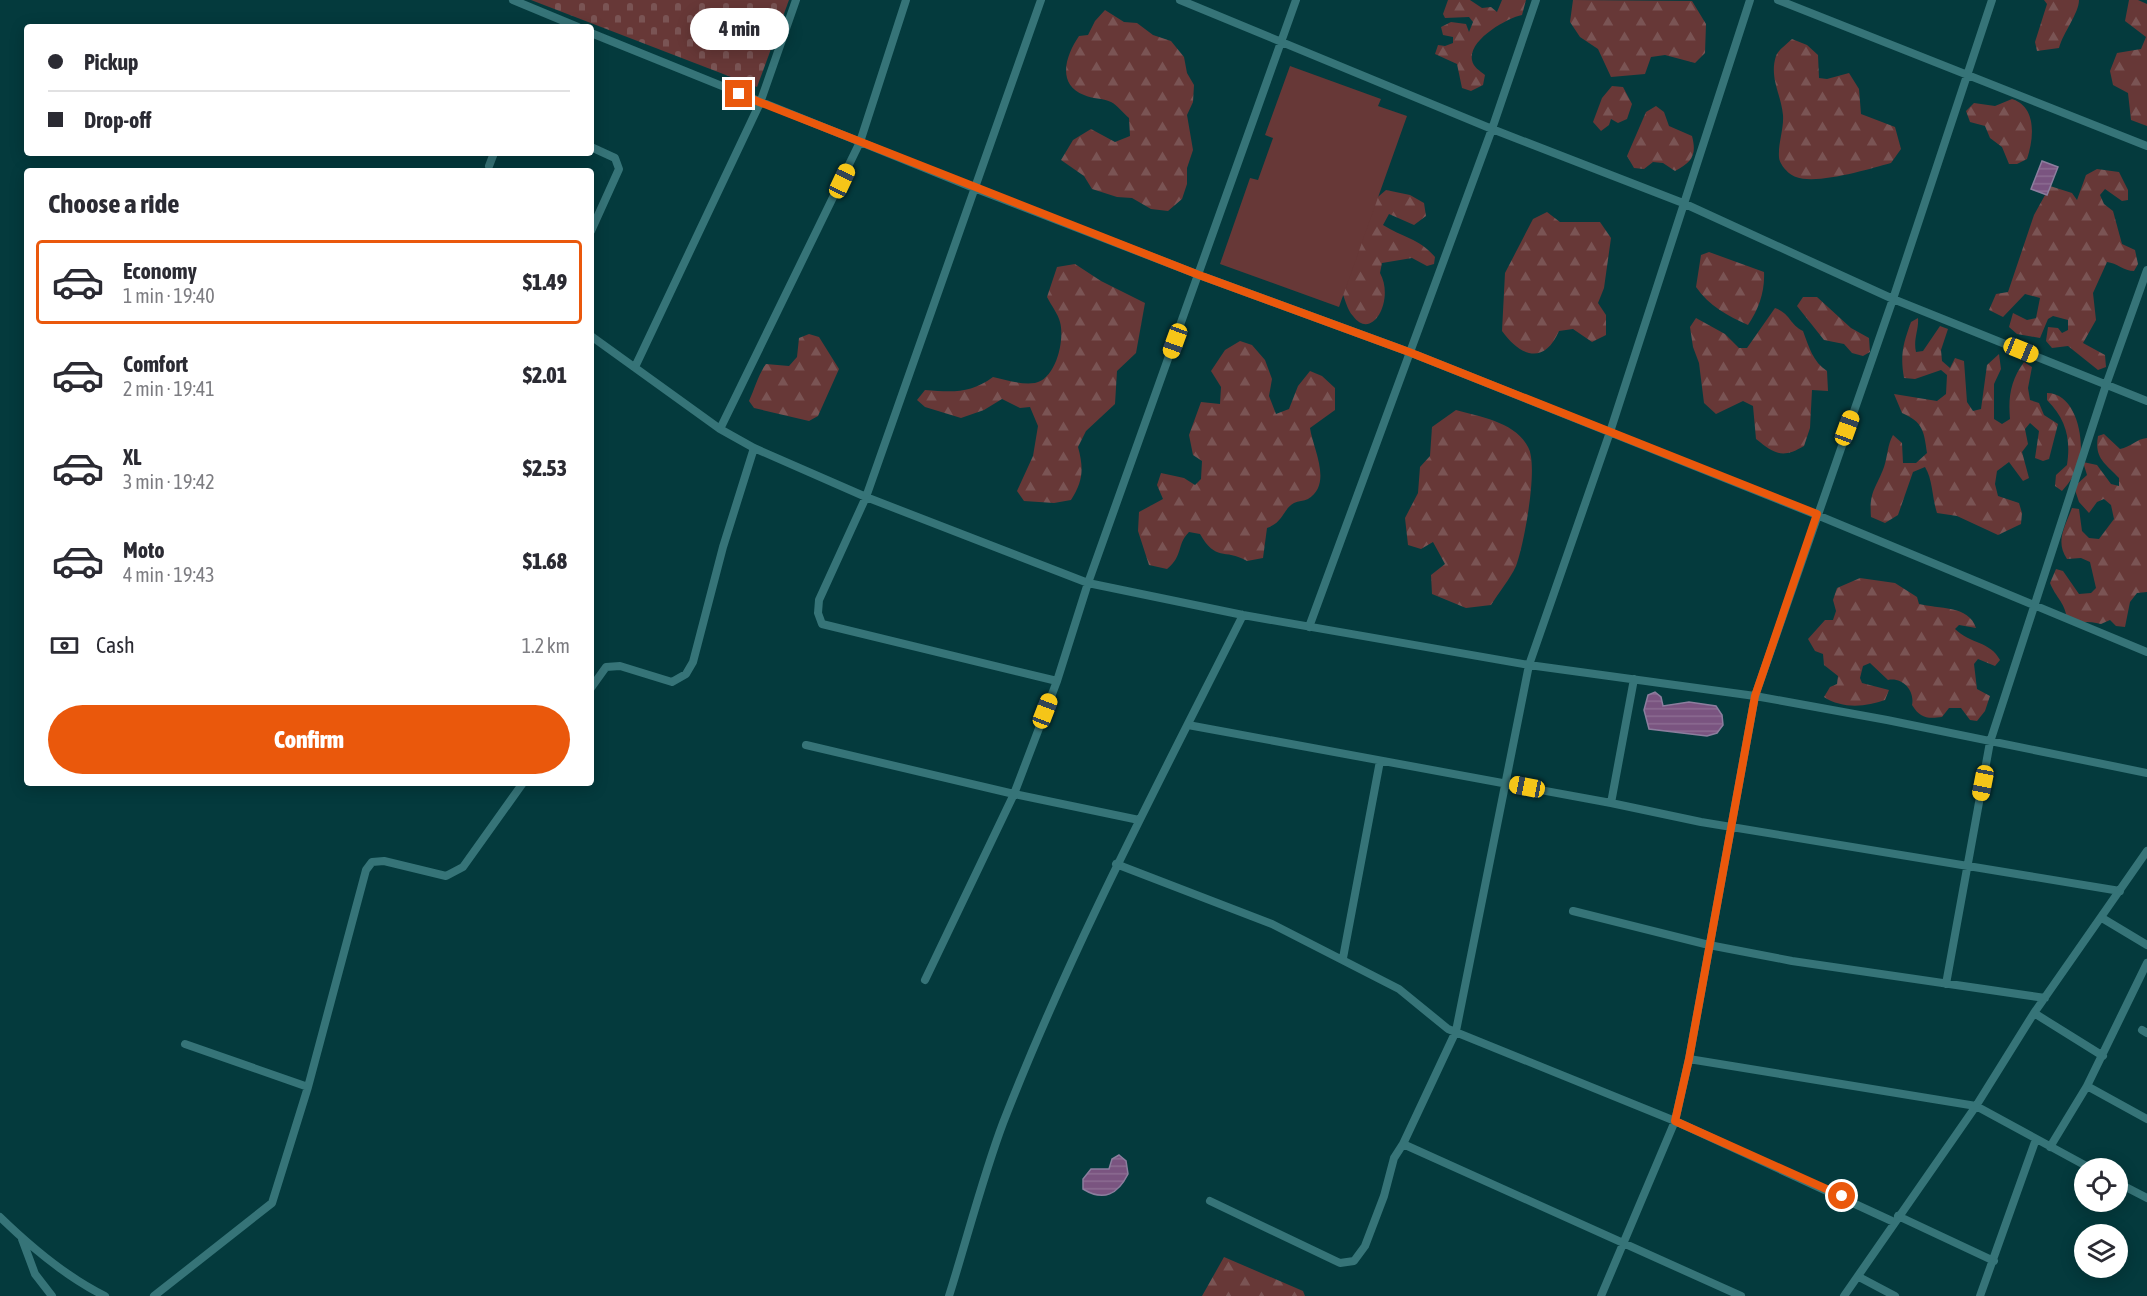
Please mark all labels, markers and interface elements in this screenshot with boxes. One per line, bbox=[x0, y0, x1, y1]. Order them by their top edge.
callout: 4 min bbox=[690, 7, 789, 49]
text: 4 min bbox=[719, 17, 760, 40]
text: Pickup bbox=[84, 49, 139, 75]
route end bbox=[725, 80, 752, 107]
text: Drop-off bbox=[84, 107, 151, 133]
car bbox=[826, 161, 858, 201]
text: Choose a ride bbox=[48, 188, 180, 219]
icon: car bbox=[51, 255, 105, 309]
text: Economy bbox=[123, 258, 197, 284]
text: $1.49 bbox=[523, 269, 567, 295]
text: 1 min · 19:40 bbox=[123, 284, 215, 307]
car bbox=[1160, 321, 1190, 361]
car bbox=[2001, 335, 2041, 365]
icon: car bbox=[51, 348, 105, 402]
text: Comfort bbox=[123, 351, 188, 377]
text: $2.01 bbox=[523, 362, 567, 388]
text: 2 min · 19:41 bbox=[123, 377, 215, 400]
car bbox=[1832, 408, 1862, 448]
icon: car bbox=[51, 441, 105, 495]
text: XL bbox=[123, 444, 141, 470]
text: $2.53 bbox=[523, 455, 567, 481]
text: 3 min · 19:42 bbox=[123, 470, 215, 493]
icon: car bbox=[51, 534, 105, 588]
text: Moto bbox=[123, 537, 165, 563]
text: $1.68 bbox=[523, 548, 567, 574]
text: 4 min · 19:43 bbox=[123, 563, 215, 586]
icon: cash bbox=[48, 629, 81, 662]
text: Cash bbox=[96, 632, 135, 658]
text: 1.2 km bbox=[522, 634, 570, 657]
car bbox=[1030, 691, 1060, 731]
button: Confirm bbox=[48, 705, 570, 774]
car bbox=[1971, 764, 1995, 802]
car bbox=[1508, 775, 1546, 799]
map controls bbox=[2074, 1158, 2128, 1278]
button: locate bbox=[2074, 1158, 2128, 1212]
route start bbox=[1828, 1182, 1855, 1209]
button: layers bbox=[2074, 1224, 2128, 1278]

